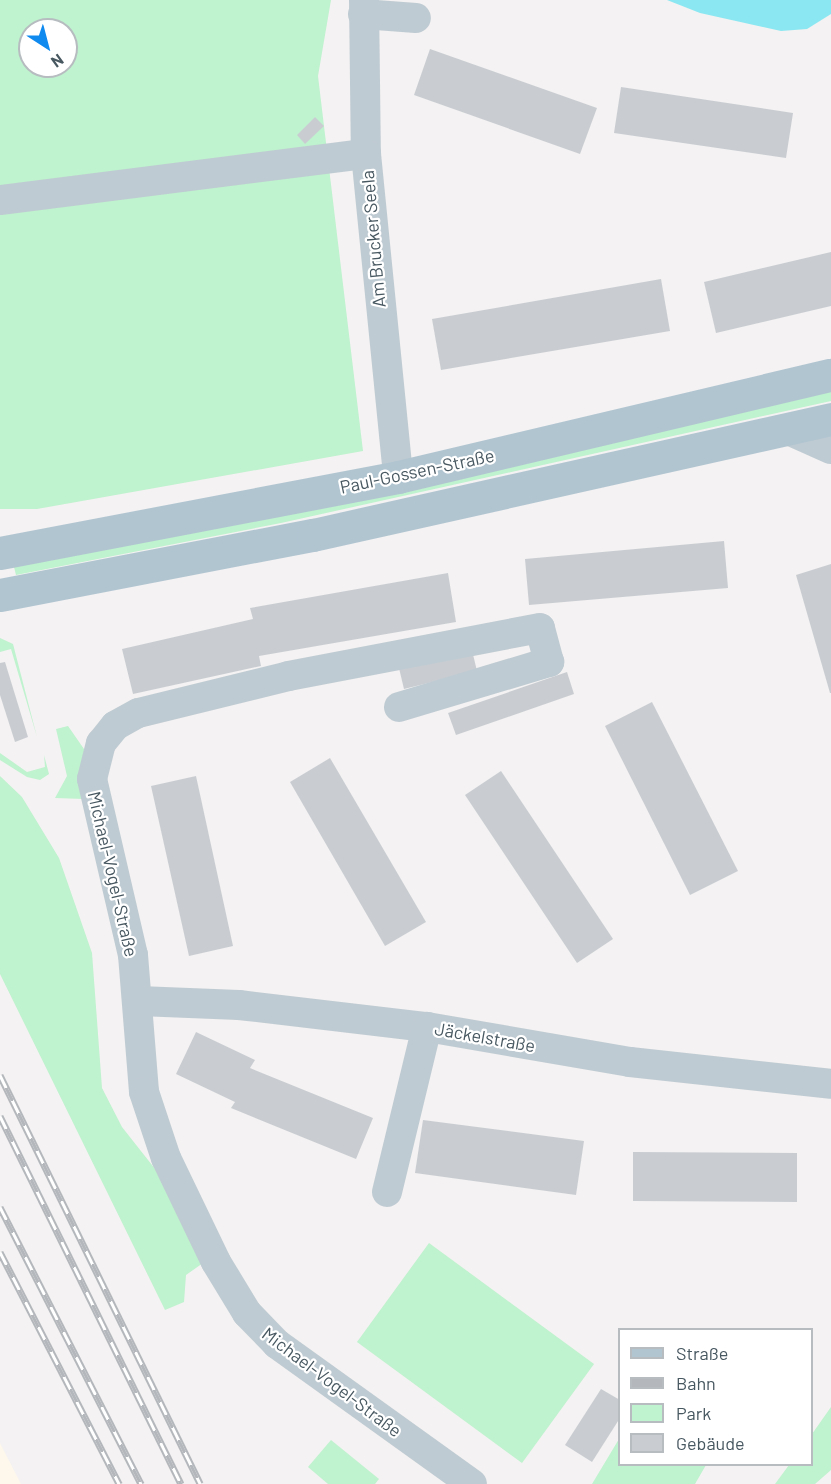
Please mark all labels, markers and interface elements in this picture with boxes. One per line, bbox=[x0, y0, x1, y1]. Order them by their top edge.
north arrow bbox=[18, 18, 78, 78]
text: N bbox=[48, 51, 68, 72]
street label: Am Brucker Seela bbox=[356, 169, 390, 309]
street label: Paul-Gossen-Straße bbox=[338, 444, 496, 498]
street label: Michael-Vogel-Straße bbox=[83, 789, 143, 959]
street label: Jäckelstraße bbox=[433, 1018, 537, 1056]
street label: Michael-Vogel-Straße bbox=[258, 1323, 406, 1441]
legend bbox=[618, 1328, 813, 1466]
text: Straße bbox=[676, 1342, 728, 1364]
text: Bahn bbox=[676, 1372, 716, 1394]
text: Park bbox=[676, 1402, 711, 1424]
text: Gebäude bbox=[676, 1432, 745, 1454]

